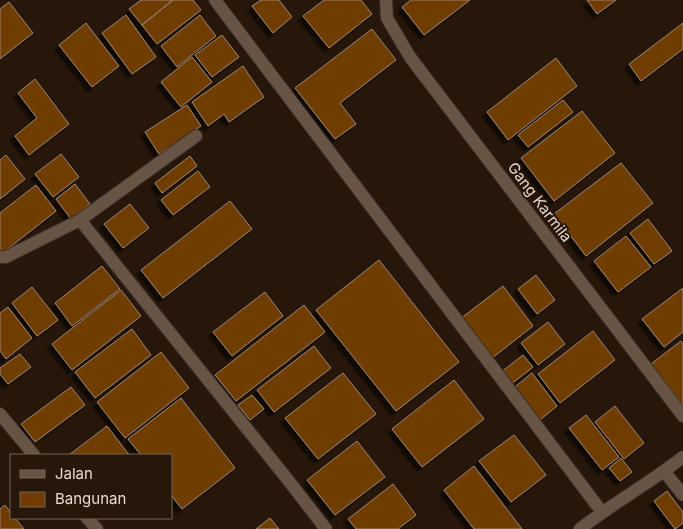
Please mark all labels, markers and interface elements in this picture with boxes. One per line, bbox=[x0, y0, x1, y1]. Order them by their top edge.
street label: Gang Karmila bbox=[504, 158, 576, 246]
legend bbox=[10, 454, 172, 519]
text: Jalan bbox=[55, 464, 93, 483]
text: Bangunan bbox=[55, 489, 126, 508]

